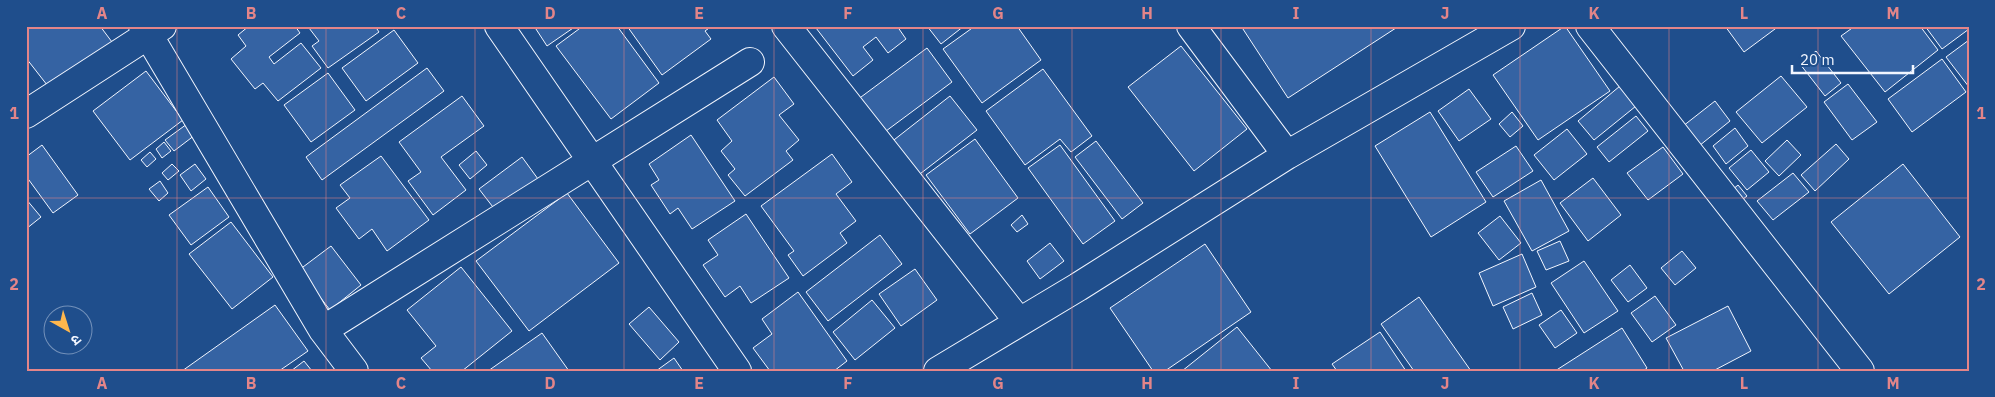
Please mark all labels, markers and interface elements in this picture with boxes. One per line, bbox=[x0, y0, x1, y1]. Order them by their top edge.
text: A bbox=[97, 3, 108, 23]
text: B bbox=[246, 3, 257, 23]
text: C bbox=[396, 3, 406, 23]
text: D bbox=[544, 3, 556, 23]
text: E bbox=[694, 3, 704, 23]
text: F bbox=[843, 3, 853, 23]
text: G bbox=[992, 3, 1004, 23]
text: H bbox=[1141, 3, 1153, 23]
text: I bbox=[1293, 3, 1300, 23]
text: J bbox=[1441, 3, 1449, 23]
text: K bbox=[1588, 3, 1600, 23]
text: L bbox=[1740, 3, 1748, 23]
text: M bbox=[1886, 3, 1900, 23]
scale bar bbox=[1792, 42, 1914, 74]
text: 20 m bbox=[1800, 50, 1835, 69]
text: 1 bbox=[9, 103, 19, 123]
text: 1 bbox=[1976, 103, 1986, 123]
text: 2 bbox=[9, 274, 19, 294]
text: 2 bbox=[1976, 274, 1986, 294]
north arrow bbox=[42, 304, 92, 354]
text: उ bbox=[67, 331, 85, 350]
text: A bbox=[97, 373, 108, 393]
text: B bbox=[246, 373, 257, 393]
text: C bbox=[396, 373, 406, 393]
text: D bbox=[544, 373, 556, 393]
text: E bbox=[694, 373, 704, 393]
text: F bbox=[843, 373, 853, 393]
text: G bbox=[992, 373, 1004, 393]
text: H bbox=[1141, 373, 1153, 393]
text: I bbox=[1293, 373, 1300, 393]
text: J bbox=[1441, 373, 1449, 393]
text: K bbox=[1588, 373, 1600, 393]
text: L bbox=[1740, 373, 1748, 393]
text: M bbox=[1886, 373, 1900, 393]

